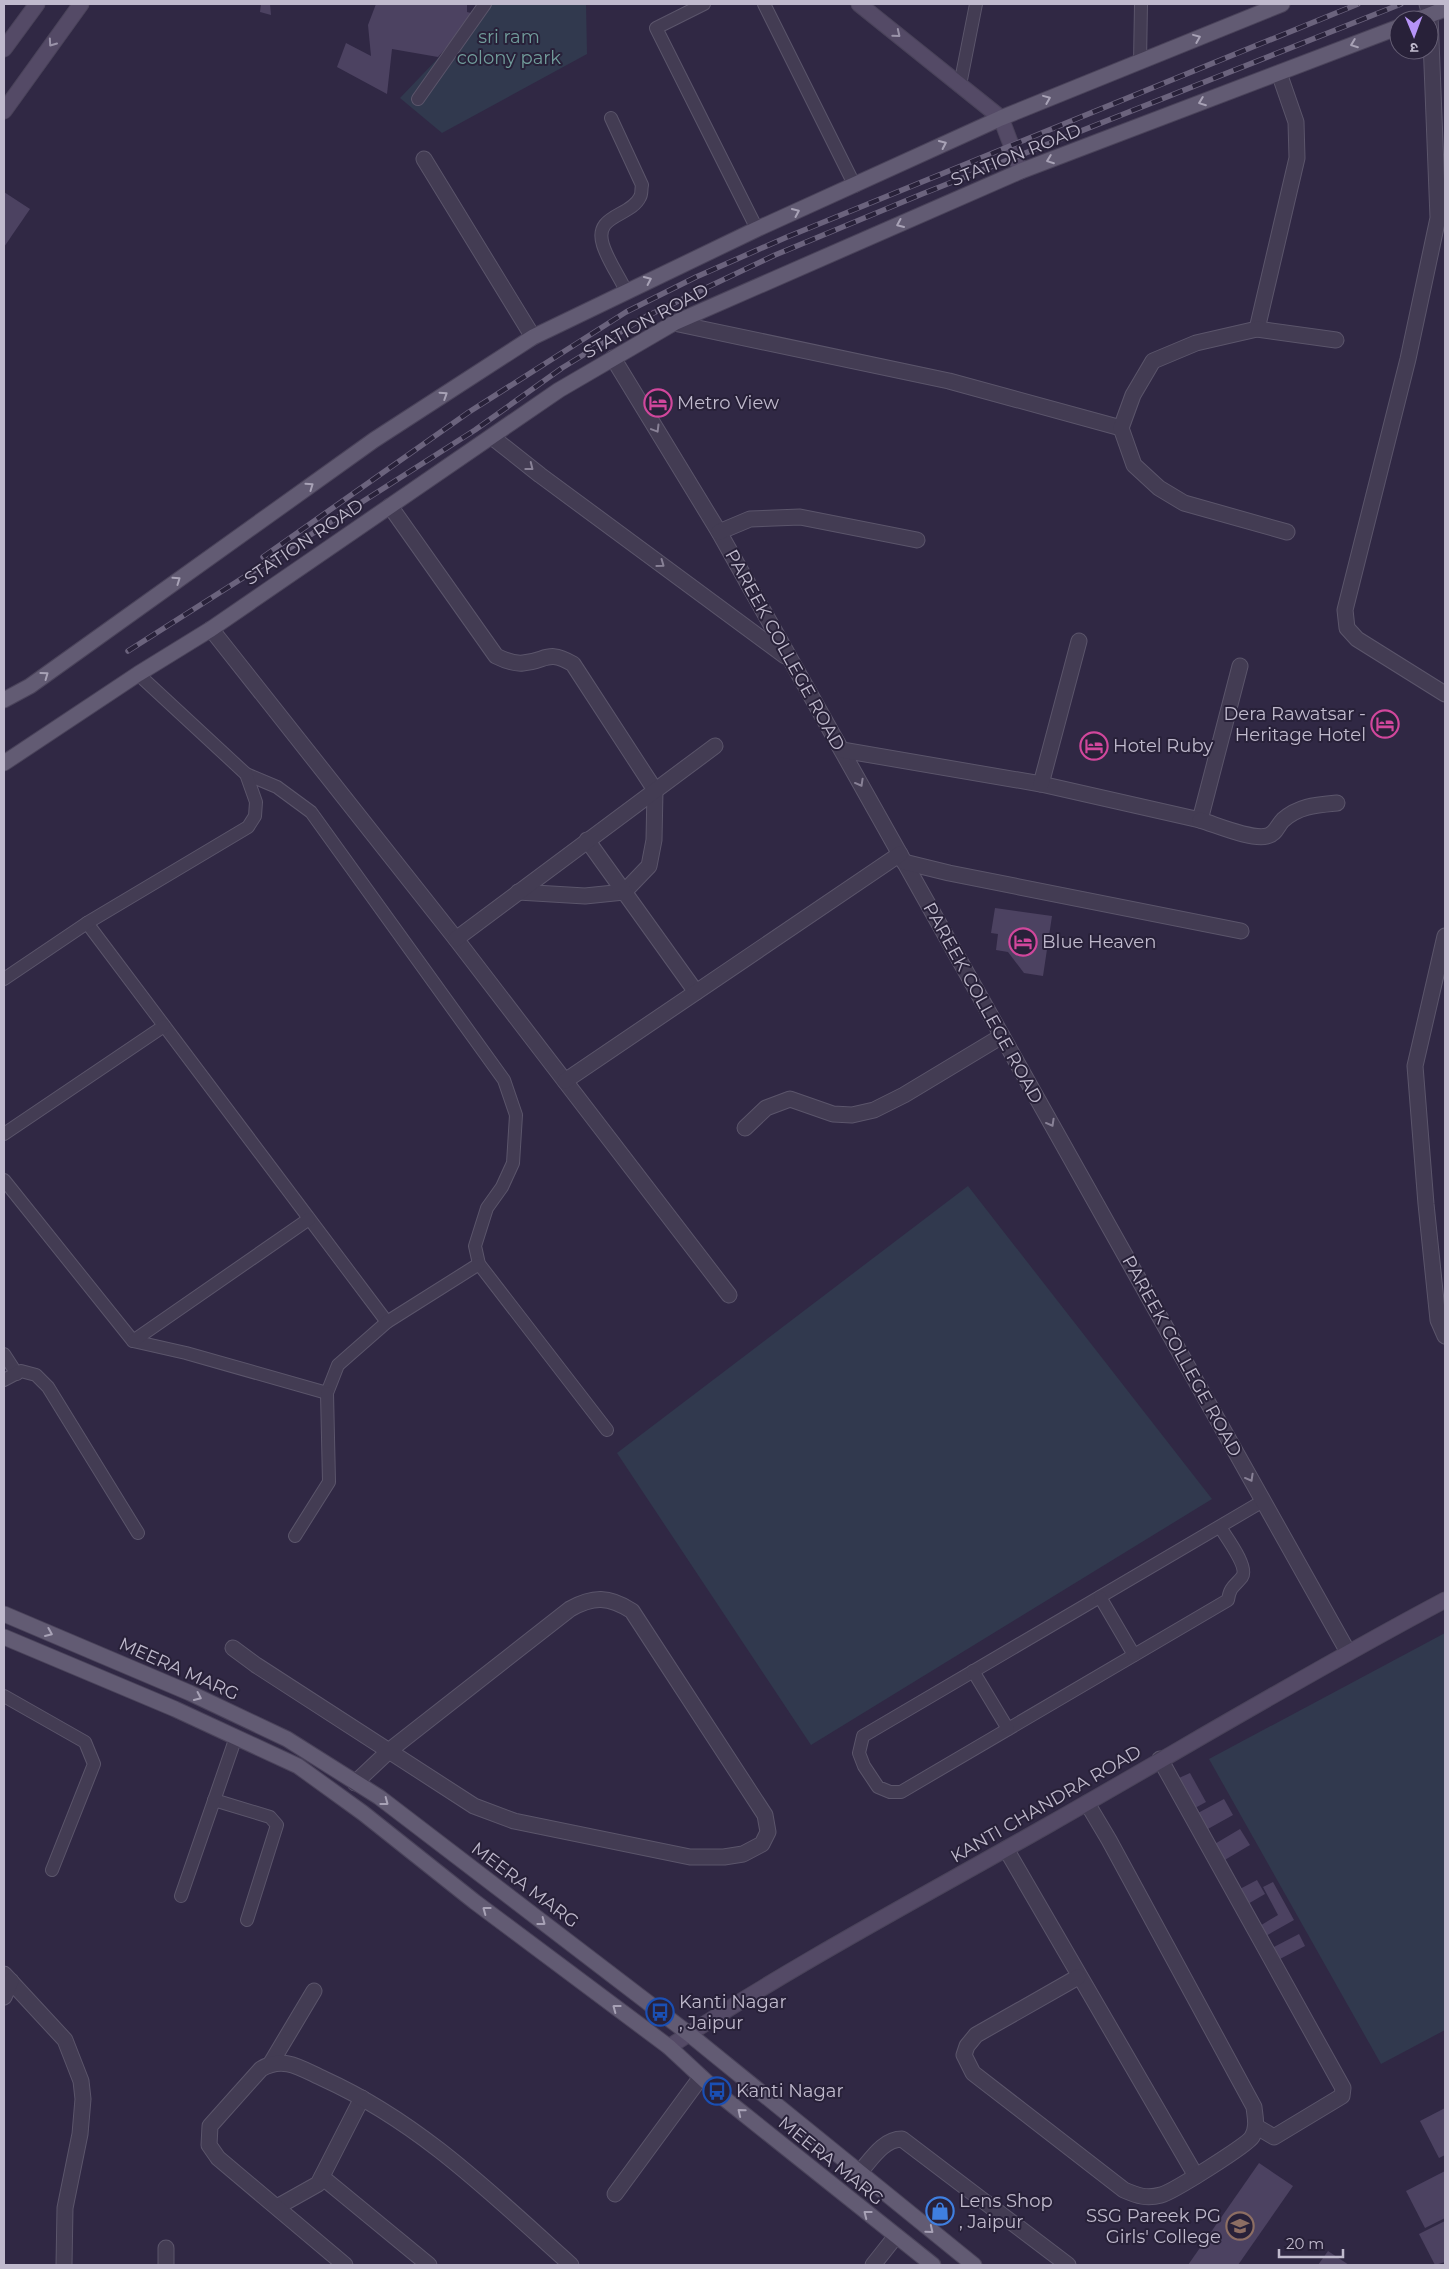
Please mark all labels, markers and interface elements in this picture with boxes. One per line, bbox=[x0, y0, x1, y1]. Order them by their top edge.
north arrow bbox=[1389, 10, 1439, 60]
park label: sri ram colony park bbox=[457, 26, 561, 69]
one-way arrow bbox=[891, 29, 900, 37]
one-way arrow bbox=[1192, 34, 1201, 45]
one-way arrow bbox=[49, 37, 58, 47]
one-way arrow bbox=[1350, 38, 1358, 48]
text: उ bbox=[1409, 39, 1418, 57]
one-way arrow bbox=[1042, 95, 1050, 105]
one-way arrow bbox=[1198, 96, 1207, 107]
street label: STATION ROAD bbox=[948, 119, 1084, 191]
one-way arrow bbox=[938, 141, 947, 151]
one-way arrow bbox=[1046, 154, 1055, 164]
one-way arrow bbox=[791, 207, 800, 218]
one-way arrow bbox=[896, 218, 905, 229]
one-way arrow bbox=[643, 276, 652, 287]
street label: STATION ROAD bbox=[580, 279, 712, 363]
hotel icon: Metro View bbox=[643, 388, 673, 418]
one-way arrow bbox=[439, 391, 448, 401]
place label: Metro View bbox=[677, 392, 779, 414]
one-way arrow bbox=[650, 424, 660, 433]
one-way arrow bbox=[524, 462, 533, 470]
one-way arrow bbox=[304, 483, 314, 492]
street label: STATION ROAD bbox=[240, 494, 368, 590]
street label: PAREEK COLLEGE ROAD bbox=[720, 546, 850, 754]
one-way arrow bbox=[655, 558, 664, 567]
one-way arrow bbox=[172, 577, 181, 586]
one-way arrow bbox=[39, 672, 49, 681]
place label: Dera Rawatsar - Heritage Hotel bbox=[1223, 703, 1366, 746]
hotel icon: Dera Rawatsar - Heritage Hotel bbox=[1370, 709, 1400, 739]
hotel icon: Hotel Ruby bbox=[1079, 731, 1109, 761]
place label: Hotel Ruby bbox=[1113, 735, 1213, 757]
one-way arrow bbox=[853, 777, 863, 786]
street label: PAREEK COLLEGE ROAD bbox=[918, 899, 1048, 1107]
hotel icon: Blue Heaven bbox=[1008, 927, 1038, 957]
place label: Blue Heaven bbox=[1042, 931, 1156, 953]
one-way arrow bbox=[1044, 1117, 1054, 1126]
street label: PAREEK COLLEGE ROAD bbox=[1117, 1252, 1247, 1460]
one-way arrow bbox=[1244, 1473, 1254, 1482]
one-way arrow bbox=[44, 1626, 53, 1637]
street label: MEERA MARG bbox=[116, 1633, 242, 1705]
one-way arrow bbox=[193, 1691, 202, 1701]
street label: KANTI CHANDRA ROAD bbox=[947, 1740, 1145, 1868]
one-way arrow bbox=[379, 1796, 389, 1805]
street label: MEERA MARG bbox=[467, 1837, 583, 1933]
one-way arrow bbox=[483, 1908, 492, 1916]
one-way arrow bbox=[536, 1916, 546, 1925]
place label: Kanti Nagar , Jaipur bbox=[679, 1991, 787, 2034]
bus stop icon: Kanti Nagar , Jaipur bbox=[645, 1997, 675, 2027]
one-way arrow bbox=[613, 2005, 622, 2013]
bus stop icon: Kanti Nagar bbox=[702, 2076, 732, 2106]
place label: Kanti Nagar bbox=[736, 2080, 844, 2102]
one-way arrow bbox=[737, 2109, 746, 2118]
street label: MEERA MARG bbox=[774, 2112, 888, 2210]
place label: Lens Shop , Jaipur bbox=[959, 2190, 1053, 2233]
shop icon: Lens Shop , Jaipur bbox=[925, 2196, 955, 2226]
place label: SSG Pareek PG Girls' College bbox=[1086, 2205, 1221, 2248]
one-way arrow bbox=[864, 2211, 873, 2219]
school or university icon: SSG Pareek PG Girls' College bbox=[1225, 2211, 1255, 2241]
one-way arrow bbox=[924, 2225, 933, 2233]
scale bar bbox=[1279, 2226, 1343, 2258]
text: 20 m bbox=[1286, 2234, 1324, 2253]

